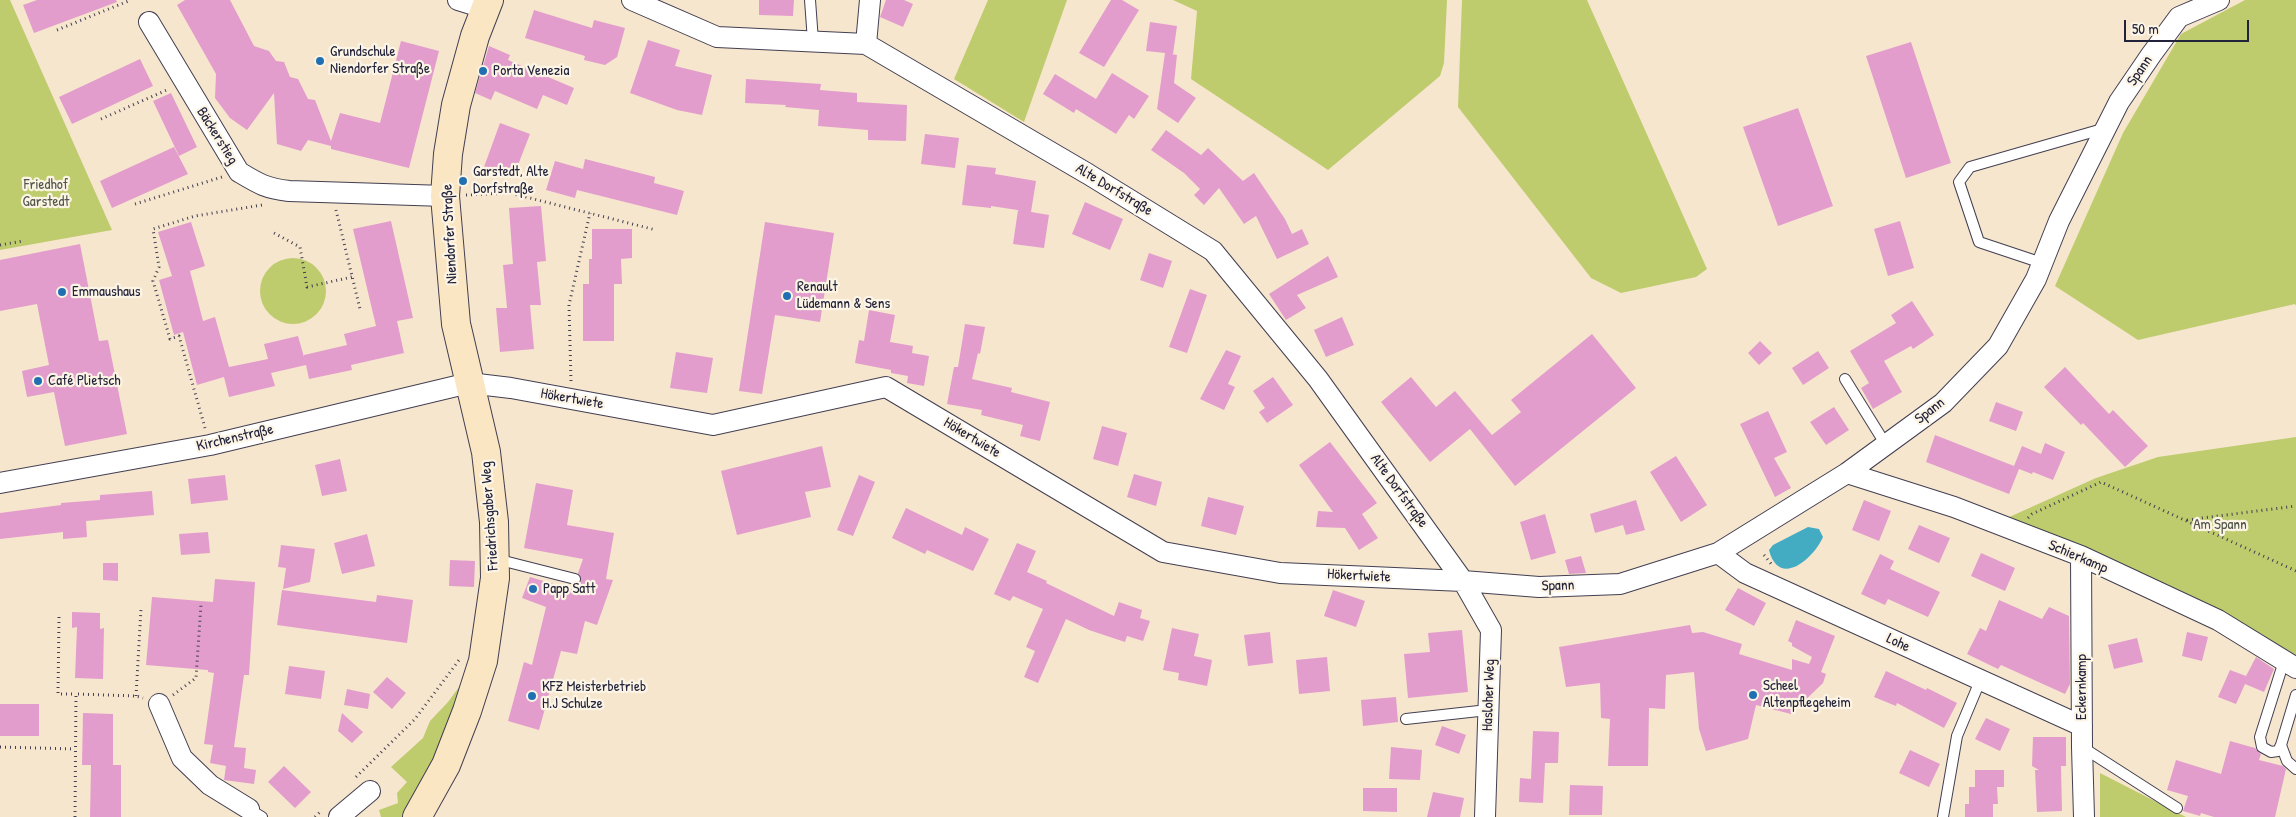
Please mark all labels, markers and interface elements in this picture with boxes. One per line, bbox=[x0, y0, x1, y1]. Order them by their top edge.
scale bar bbox=[2126, 10, 2251, 42]
text: 50 m bbox=[2132, 18, 2159, 39]
place label: Grundschule Niendorfer Straße bbox=[330, 43, 430, 78]
street label: Spann bbox=[2123, 52, 2157, 90]
marker: Grundschule Niendorfer Straße bbox=[314, 55, 326, 67]
place label: Porta Venezia bbox=[493, 62, 569, 80]
marker: Porta Venezia bbox=[477, 65, 489, 77]
street label: Bäckerstieg bbox=[192, 104, 242, 168]
street label: Alte Dorfstraße bbox=[1072, 160, 1156, 220]
place label: Garstedt, Alte Dorfstraße bbox=[473, 163, 549, 198]
marker: Garstedt, Alte Dorfstraße bbox=[457, 175, 469, 187]
park label: Friedhof Garstedt bbox=[23, 176, 69, 211]
street label: Niendorfer Straße bbox=[438, 184, 462, 284]
place label: Renault Lüdemann & Sens bbox=[797, 278, 890, 313]
place label: Emmaushaus bbox=[72, 283, 141, 301]
marker: Emmaushaus bbox=[56, 286, 68, 298]
marker: Renault Lüdemann & Sens bbox=[781, 290, 793, 302]
place label: Café Plietsch bbox=[48, 372, 120, 390]
marker: Café Plietsch bbox=[32, 375, 44, 387]
street label: Hökertwiete bbox=[539, 385, 605, 413]
street label: Spann bbox=[1912, 394, 1948, 428]
street label: Hökertwiete bbox=[940, 414, 1004, 462]
street label: Kirchenstraße bbox=[195, 420, 275, 456]
street label: Alte Dorfstraße bbox=[1366, 451, 1432, 531]
street label: Friedrichsgaber Weg bbox=[477, 461, 503, 571]
park label: Am Spann bbox=[2193, 516, 2247, 534]
street label: Schierkamp bbox=[2046, 536, 2110, 578]
street label: Hökertwiete bbox=[1327, 565, 1391, 587]
street label: Spann bbox=[1541, 576, 1575, 596]
place label: Papp Satt bbox=[543, 580, 595, 598]
marker: Papp Satt bbox=[527, 583, 539, 595]
street label: Lohe bbox=[1883, 630, 1913, 656]
street label: Eckernkamp bbox=[2073, 654, 2091, 720]
street label: Hasloher Weg bbox=[1479, 659, 1499, 731]
place label: Scheel Altenpflegeheim bbox=[1763, 677, 1851, 712]
place label: KFZ Meisterbetrieb H.J Schulze bbox=[542, 678, 646, 713]
marker: Scheel Altenpflegeheim bbox=[1747, 689, 1759, 701]
marker: KFZ Meisterbetrieb H.J Schulze bbox=[526, 690, 538, 702]

